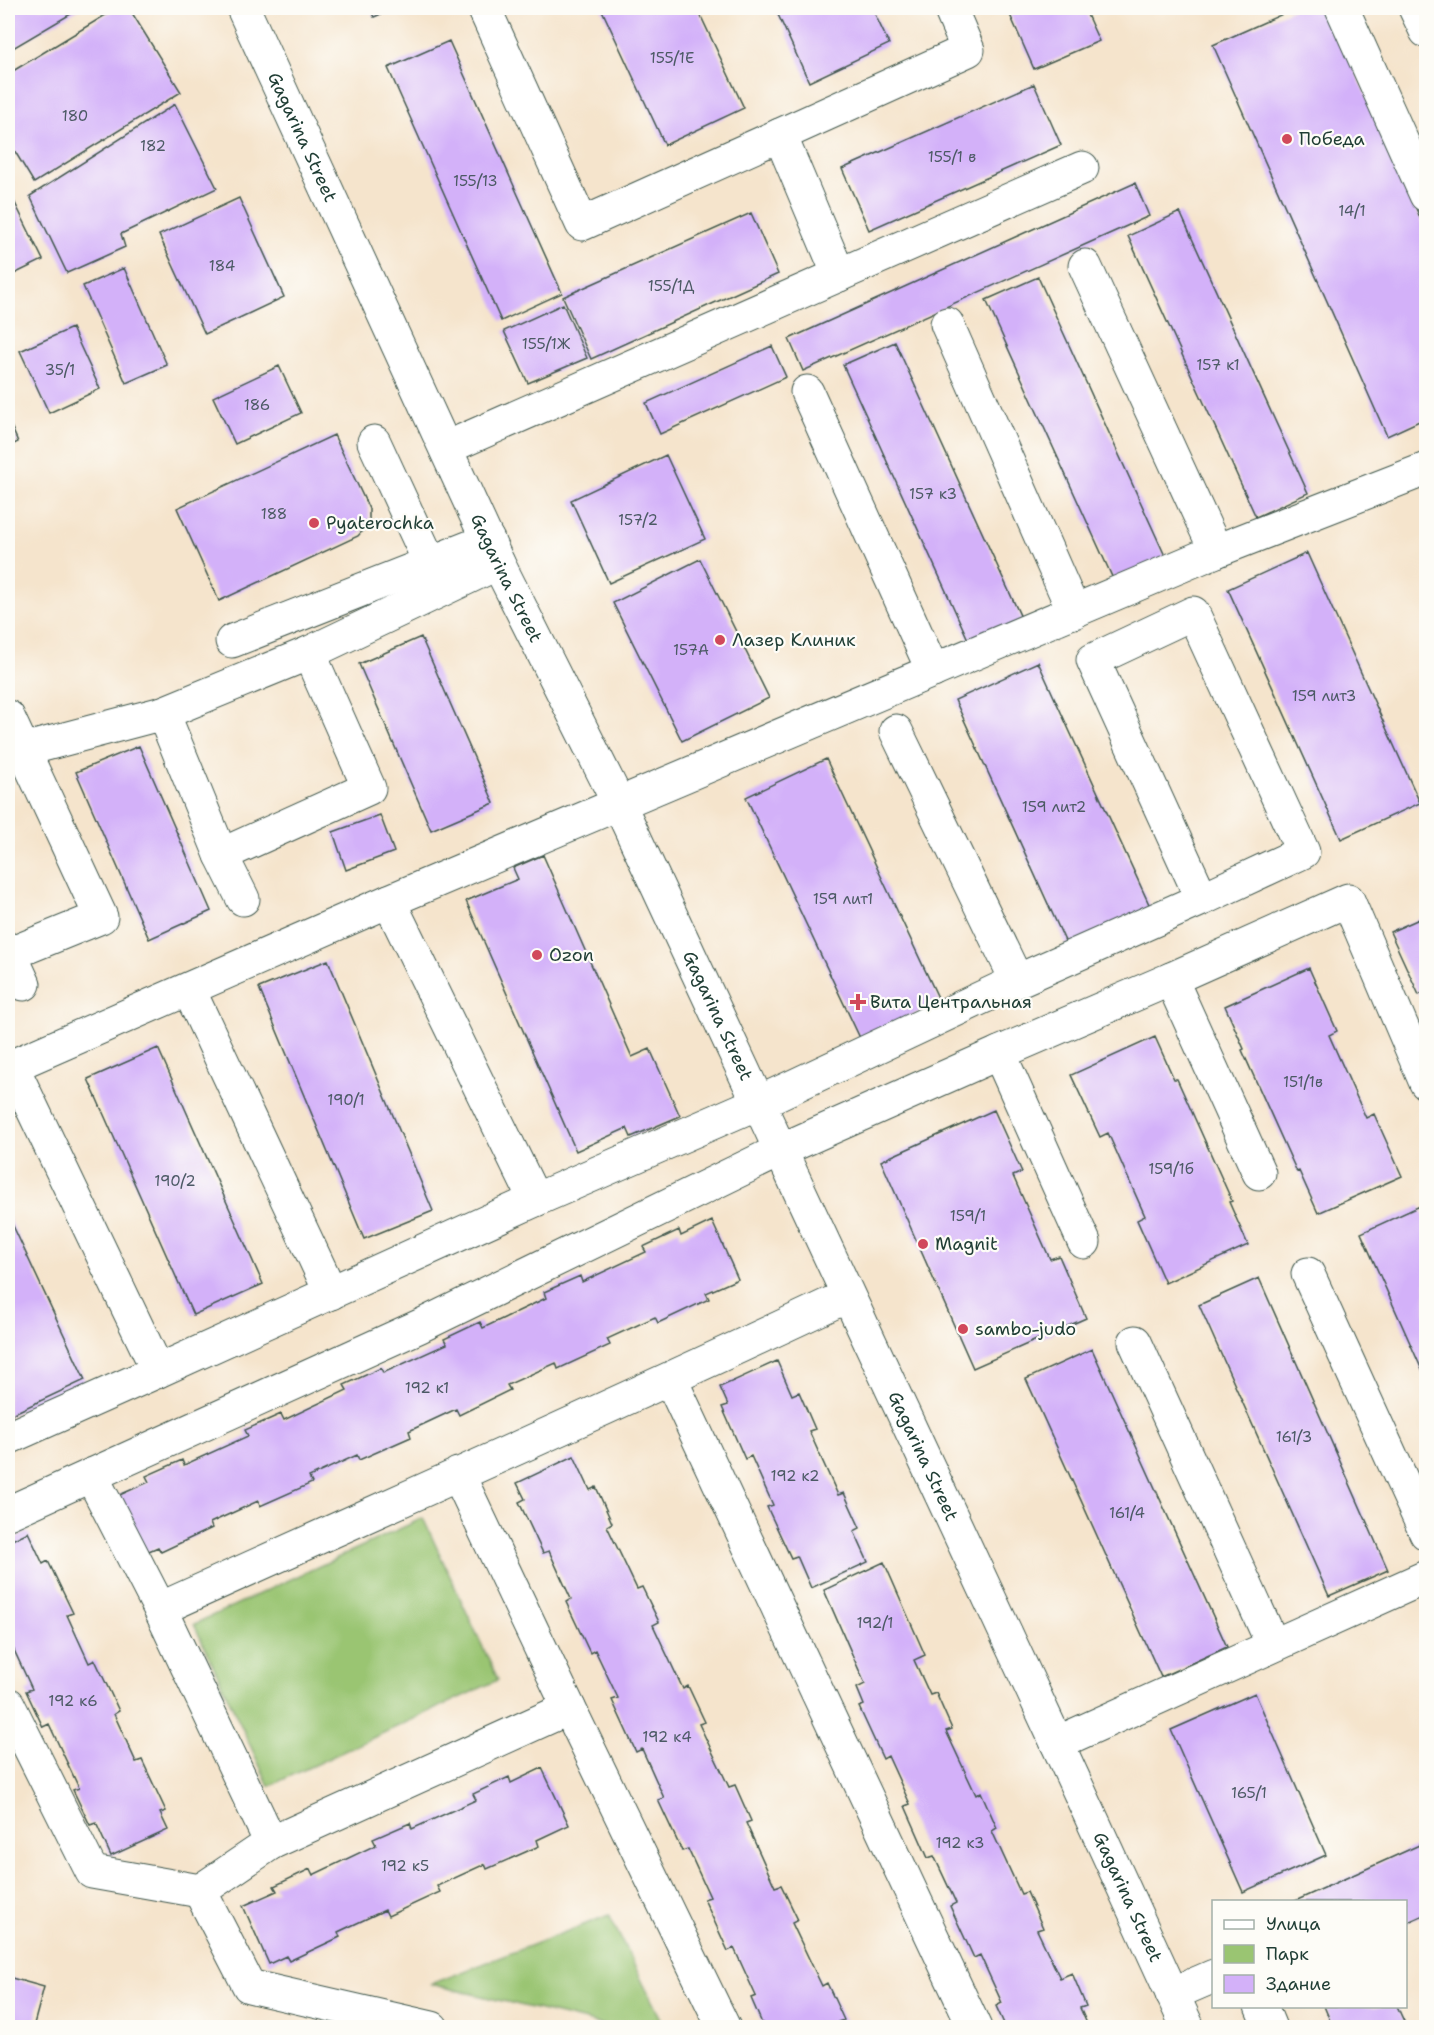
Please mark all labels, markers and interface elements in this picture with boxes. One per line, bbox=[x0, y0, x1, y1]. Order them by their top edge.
house number: 155/1Е bbox=[650, 48, 694, 68]
street label: Gagarina Street bbox=[262, 68, 343, 206]
house number: 180 bbox=[62, 106, 88, 126]
place label: Победа bbox=[1299, 127, 1365, 151]
marker: Победа bbox=[1280, 132, 1294, 146]
house number: 182 bbox=[140, 136, 166, 156]
house number: 155/1 в bbox=[928, 147, 976, 167]
house number: 155/1З bbox=[453, 171, 497, 191]
house number: 14/1 bbox=[1338, 201, 1366, 221]
house number: 184 bbox=[209, 256, 235, 276]
house number: 155/1Д bbox=[648, 276, 695, 296]
house number: 155/1Ж bbox=[522, 334, 571, 354]
house number: 157 к1 bbox=[1196, 355, 1240, 375]
house number: 35/1 bbox=[45, 360, 75, 380]
house number: 186 bbox=[244, 395, 270, 415]
house number: 157 к3 bbox=[909, 484, 957, 504]
house number: 188 bbox=[261, 504, 287, 524]
street label: Gagarina Street bbox=[465, 510, 548, 647]
house number: 157/2 bbox=[618, 510, 658, 530]
place label: Pyaterochka bbox=[326, 511, 434, 535]
marker: Pyaterochka bbox=[307, 516, 321, 530]
place label: Лазер Клиник bbox=[732, 628, 856, 652]
marker: Лазер Клиник bbox=[713, 633, 727, 647]
house number: 157А bbox=[673, 640, 709, 660]
house number: 159 лит3 bbox=[1292, 686, 1356, 706]
house number: 159 лит2 bbox=[1022, 797, 1086, 817]
house number: 159 лит1 bbox=[813, 889, 873, 909]
place label: Ozon bbox=[549, 943, 594, 967]
street label: Gagarina Street bbox=[677, 947, 758, 1085]
marker: Ozon bbox=[530, 948, 544, 962]
place label: Вита Центральная bbox=[870, 990, 1032, 1014]
marker: Вита Центральная bbox=[851, 995, 865, 1009]
house number: 151/1в bbox=[1283, 1072, 1323, 1092]
house number: 190/1 bbox=[327, 1090, 365, 1110]
house number: 159/1б bbox=[1148, 1159, 1194, 1179]
house number: 190/2 bbox=[154, 1171, 196, 1191]
house number: 159/1 bbox=[950, 1206, 986, 1226]
place label: Magnit bbox=[935, 1232, 998, 1256]
marker: Magnit bbox=[916, 1237, 930, 1251]
place label: sambo-judo bbox=[975, 1317, 1076, 1341]
marker: sambo-judo bbox=[956, 1322, 970, 1336]
house number: 192 к1 bbox=[405, 1378, 449, 1398]
street label: Gagarina Street bbox=[883, 1387, 964, 1525]
house number: 161/3 bbox=[1276, 1427, 1312, 1447]
house number: 192 к2 bbox=[770, 1466, 820, 1486]
house number: 161/4 bbox=[1109, 1503, 1145, 1523]
house number: 192/1 bbox=[856, 1613, 894, 1633]
house number: 192 к6 bbox=[48, 1691, 98, 1711]
house number: 192 к4 bbox=[642, 1727, 692, 1747]
house number: 165/1 bbox=[1231, 1783, 1267, 1803]
street label: Gagarina Street bbox=[1088, 1828, 1168, 1966]
house number: 192 к3 bbox=[935, 1833, 985, 1853]
house number: 192 к5 bbox=[381, 1856, 429, 1876]
legend bbox=[1212, 1900, 1407, 2008]
text: Улица bbox=[1266, 1912, 1320, 1936]
text: Парк bbox=[1266, 1942, 1309, 1966]
text: Здание bbox=[1266, 1972, 1331, 1996]

